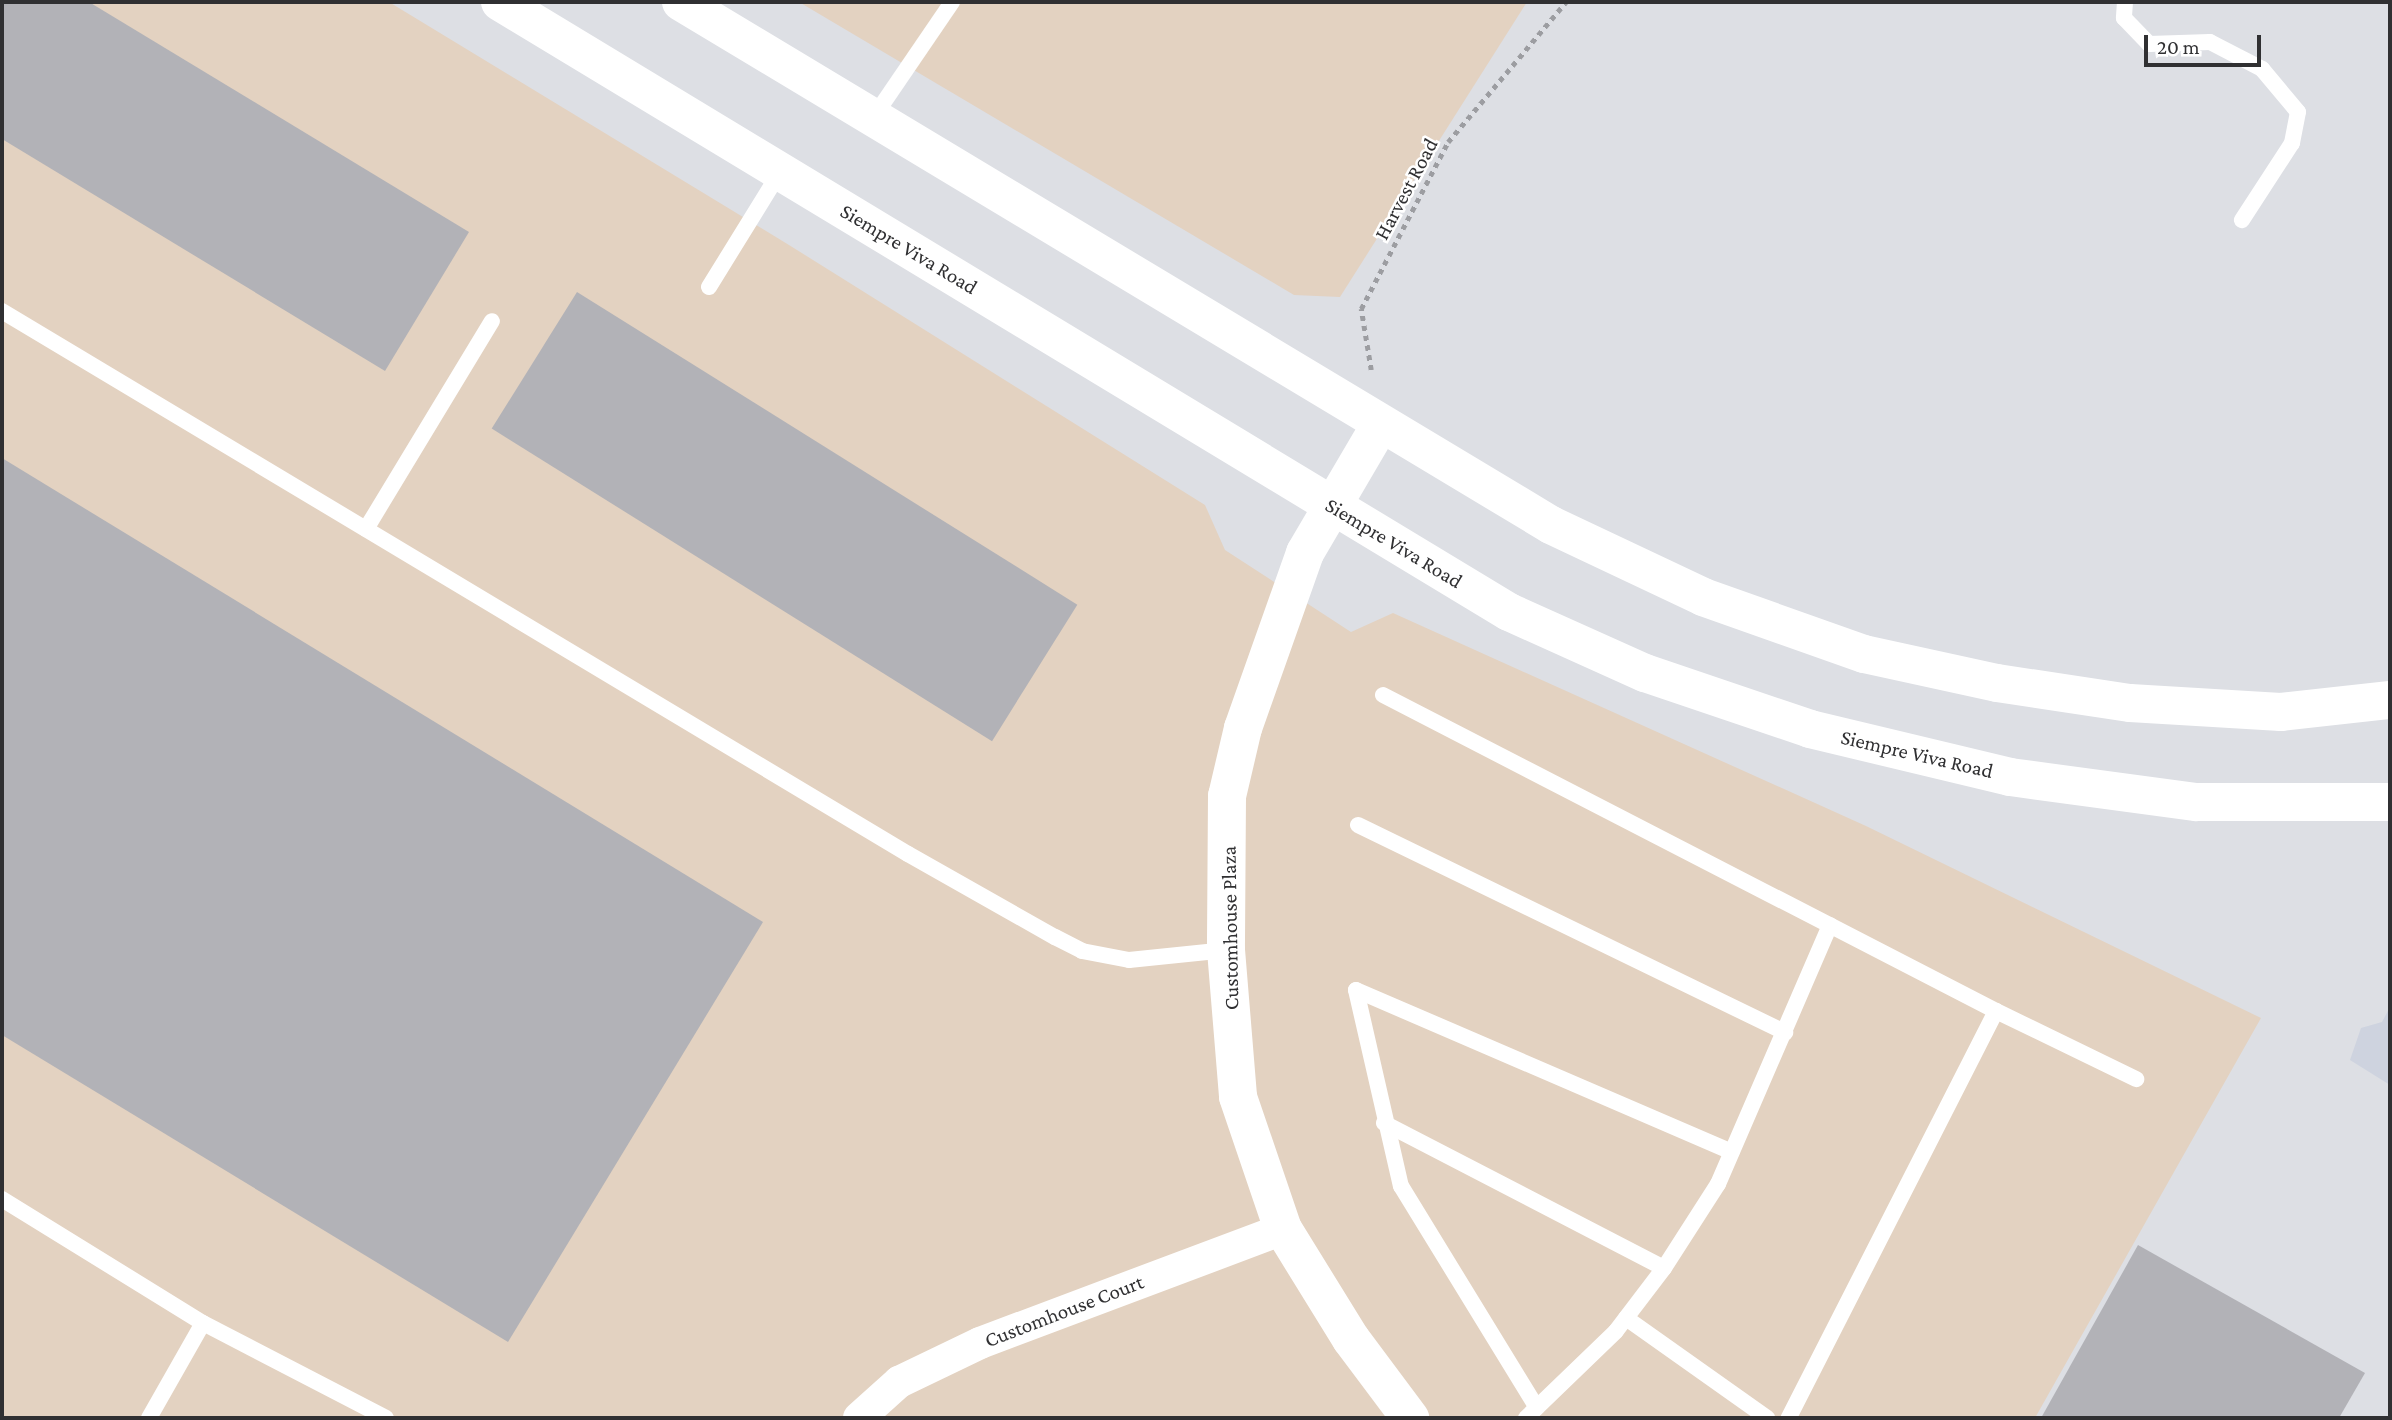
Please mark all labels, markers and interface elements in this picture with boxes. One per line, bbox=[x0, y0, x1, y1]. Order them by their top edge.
scale bar bbox=[2147, 21, 2264, 65]
text: 20 m bbox=[2157, 35, 2200, 59]
street label: Harvest Road bbox=[1369, 134, 1443, 244]
street label: Siempre Viva Road bbox=[836, 198, 982, 300]
street label: Siempre Viva Road bbox=[1321, 492, 1467, 594]
street label: Siempre Viva Road bbox=[1838, 724, 1996, 784]
street label: Customhouse Plaza bbox=[1216, 846, 1244, 1010]
street label: Customhouse Court bbox=[981, 1269, 1147, 1353]

